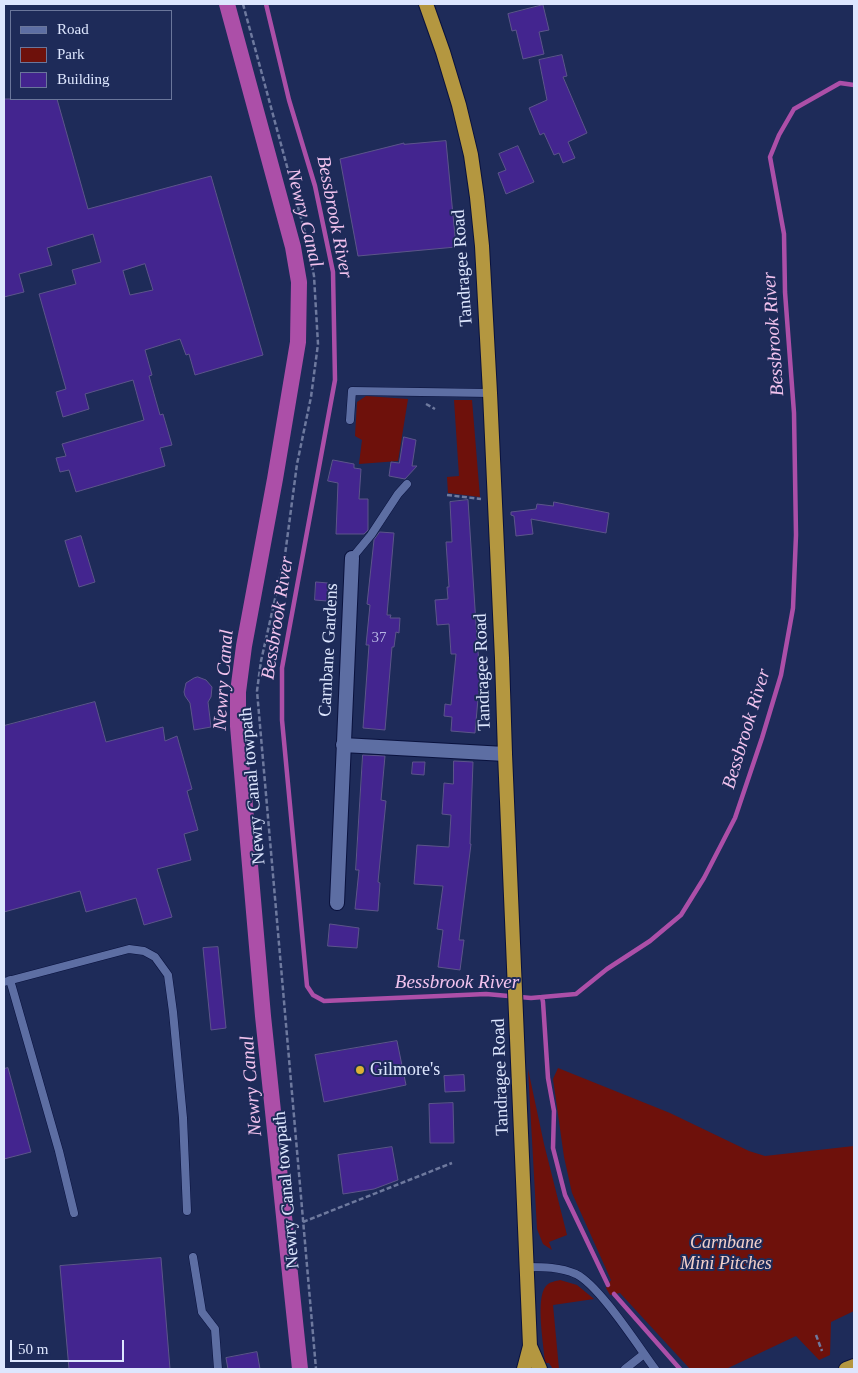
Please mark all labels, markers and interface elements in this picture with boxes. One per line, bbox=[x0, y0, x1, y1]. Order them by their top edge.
legend bbox=[10, 10, 172, 100]
text: Road bbox=[57, 21, 89, 37]
text: Park bbox=[57, 46, 85, 62]
text: Building bbox=[57, 71, 110, 87]
water label: Bessbrook River bbox=[311, 154, 357, 280]
water label: Newry Canal bbox=[281, 166, 327, 270]
street label: Tandragee Road bbox=[448, 209, 478, 327]
water label: Bessbrook River bbox=[758, 271, 790, 397]
water label: Bessbrook River bbox=[257, 555, 299, 681]
street label: Carnbane Gardens bbox=[315, 583, 343, 717]
street label: Tandragee Road bbox=[470, 613, 496, 731]
water label: Newry Canal bbox=[209, 629, 239, 731]
house number: 37 bbox=[372, 629, 386, 647]
water label: Bessbrook River bbox=[718, 666, 776, 792]
street label: Newry Canal towpath bbox=[235, 706, 271, 866]
water label: Bessbrook River bbox=[395, 972, 519, 994]
street label: Tandragee Road bbox=[488, 1018, 514, 1136]
water label: Newry Canal bbox=[236, 1035, 268, 1137]
place label: Gilmore's bbox=[370, 1059, 440, 1081]
marker: Gilmore's bbox=[354, 1064, 366, 1076]
street label: Newry Canal towpath bbox=[269, 1110, 305, 1270]
park label: Carnbane Mini Pitches bbox=[680, 1232, 772, 1274]
scale bar bbox=[12, 1330, 126, 1362]
text: 50 m bbox=[18, 1341, 48, 1357]

